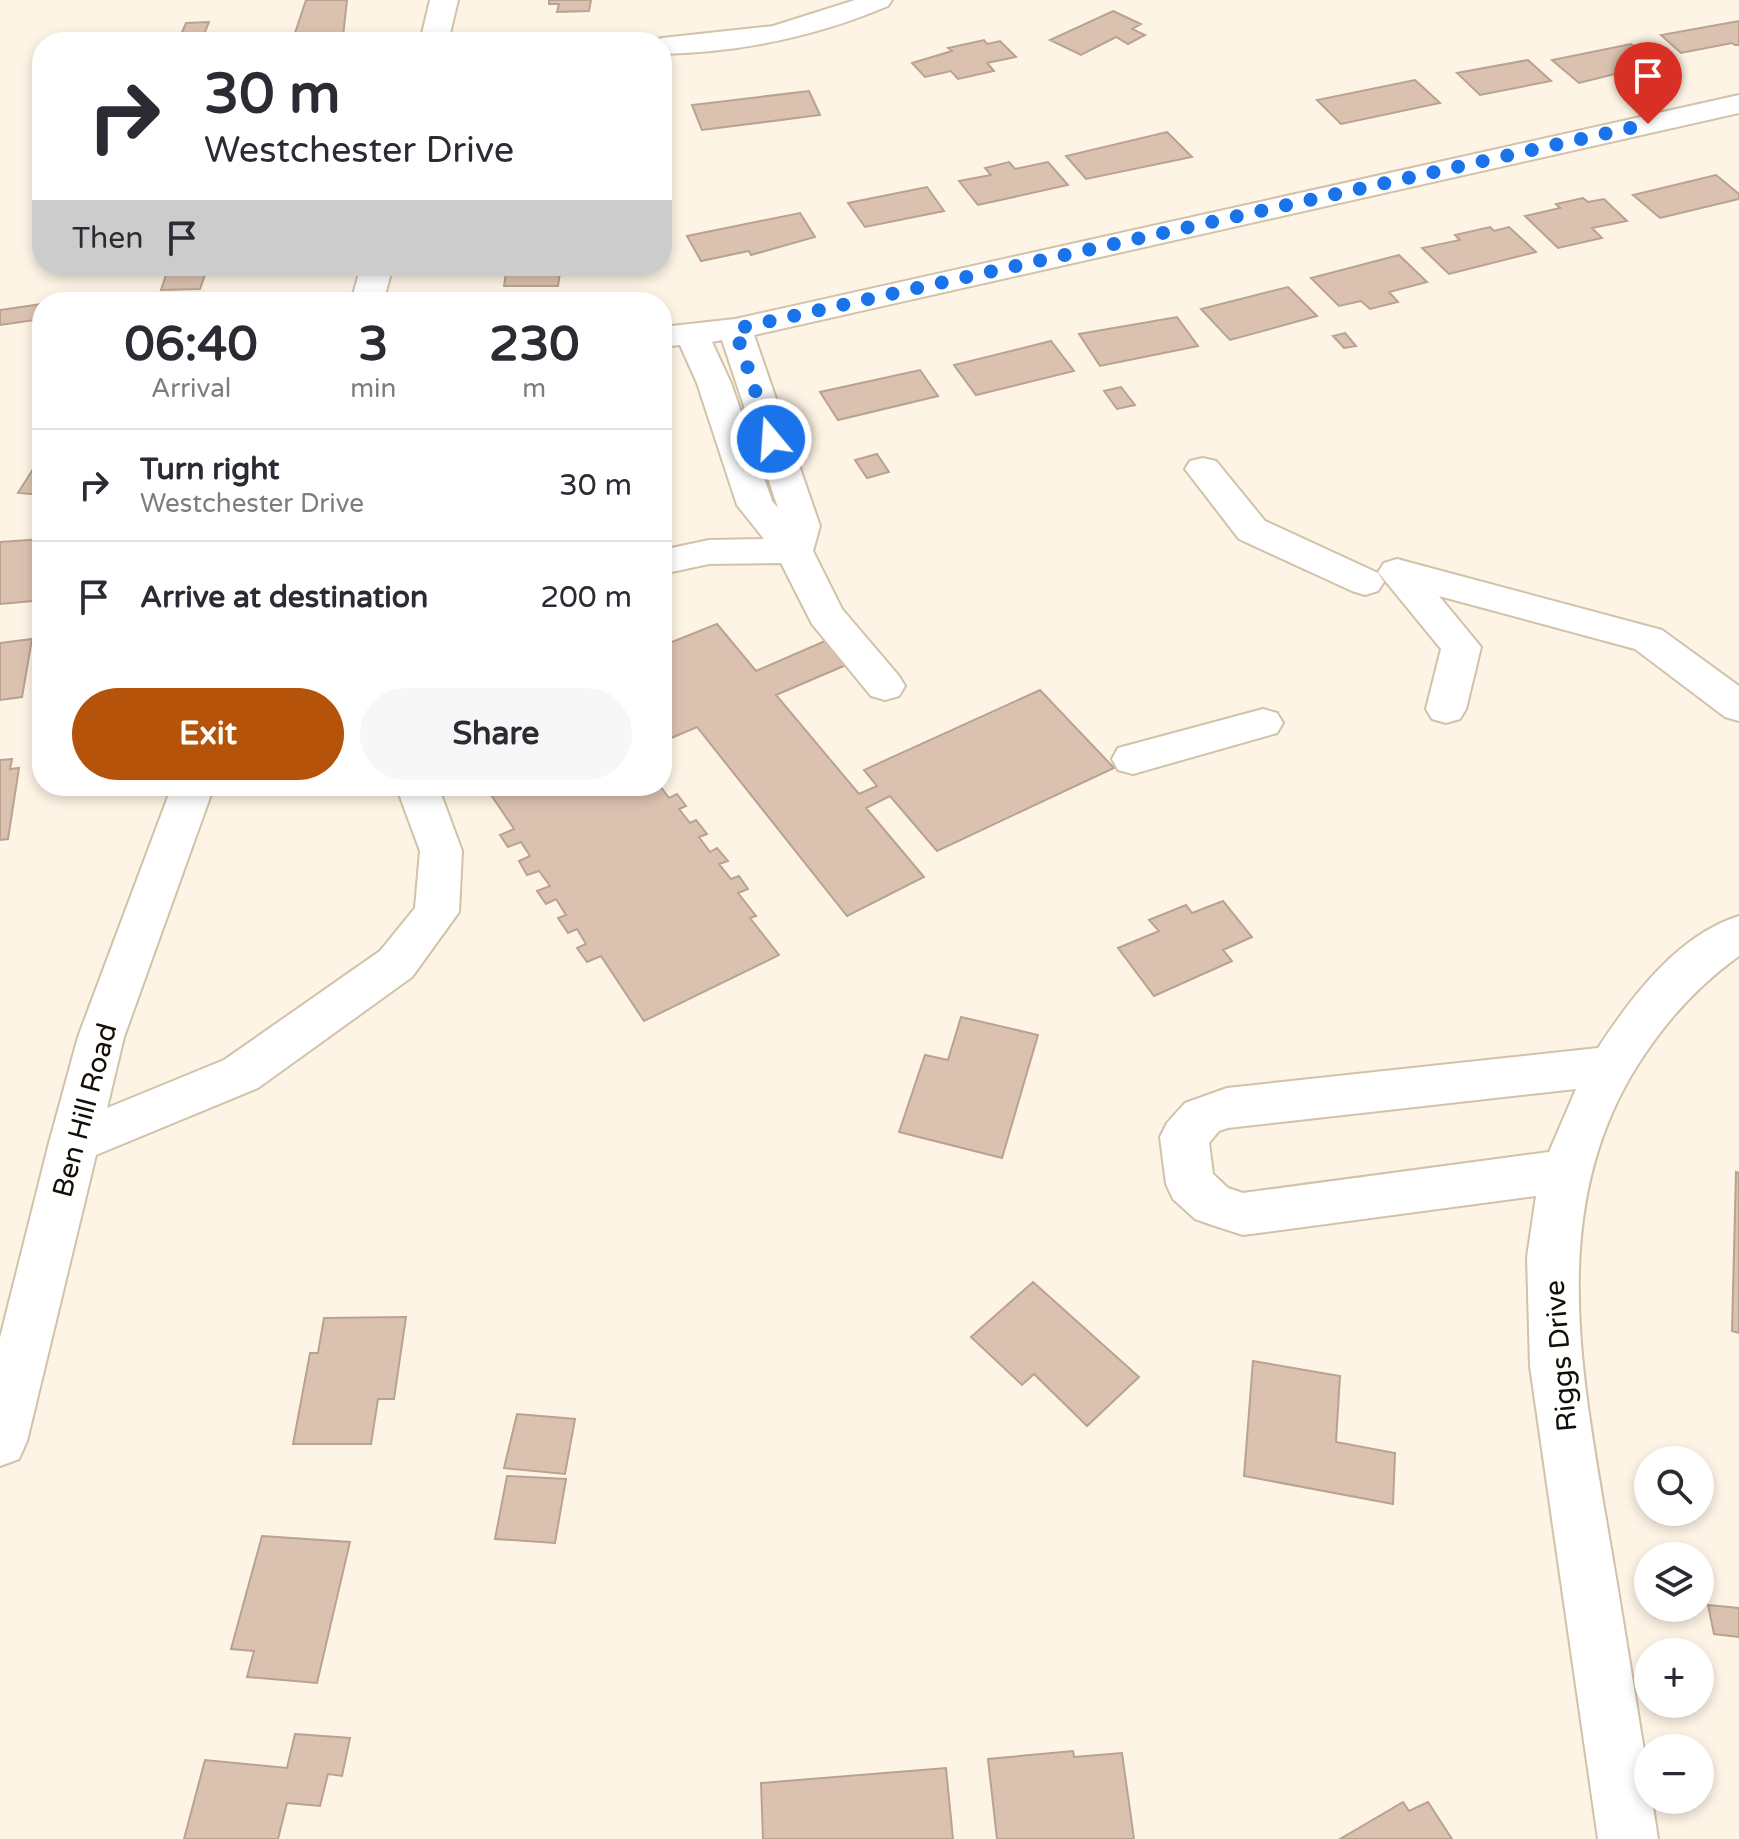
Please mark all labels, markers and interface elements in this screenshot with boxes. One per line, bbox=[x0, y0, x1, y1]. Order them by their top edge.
pin bbox=[1614, 42, 1682, 124]
icon: arrive bbox=[1626, 54, 1670, 98]
text: 30 m bbox=[204, 61, 340, 128]
icon: right bbox=[72, 64, 176, 168]
text: Westchester Drive bbox=[204, 129, 514, 172]
icon: arrive bbox=[160, 216, 204, 260]
text: Then bbox=[72, 220, 144, 257]
text: 06:40 bbox=[125, 316, 258, 374]
text: 3 bbox=[358, 316, 388, 374]
text: 230 bbox=[489, 316, 579, 374]
text: Arrival bbox=[151, 373, 231, 404]
text: min bbox=[350, 373, 396, 404]
text: m bbox=[522, 373, 546, 404]
position arrow bbox=[729, 397, 813, 481]
text: Turn right bbox=[140, 451, 280, 488]
icon: right bbox=[72, 463, 116, 507]
text: 30 m bbox=[559, 467, 632, 504]
text: Westchester Drive bbox=[140, 488, 364, 519]
icon: arrive bbox=[72, 575, 116, 619]
text: Arrive at destination bbox=[140, 579, 428, 616]
text: 200 m bbox=[540, 579, 632, 616]
button: Exit bbox=[72, 688, 344, 780]
button: Share bbox=[360, 688, 632, 780]
street label: Ben Hill Road bbox=[45, 1019, 125, 1201]
street label: Riggs Drive bbox=[1537, 1279, 1585, 1433]
map controls bbox=[1634, 1446, 1714, 1814]
button: search bbox=[1634, 1446, 1714, 1526]
button: layers bbox=[1634, 1542, 1714, 1622]
button: + bbox=[1634, 1638, 1714, 1718]
button: − bbox=[1634, 1734, 1714, 1814]

